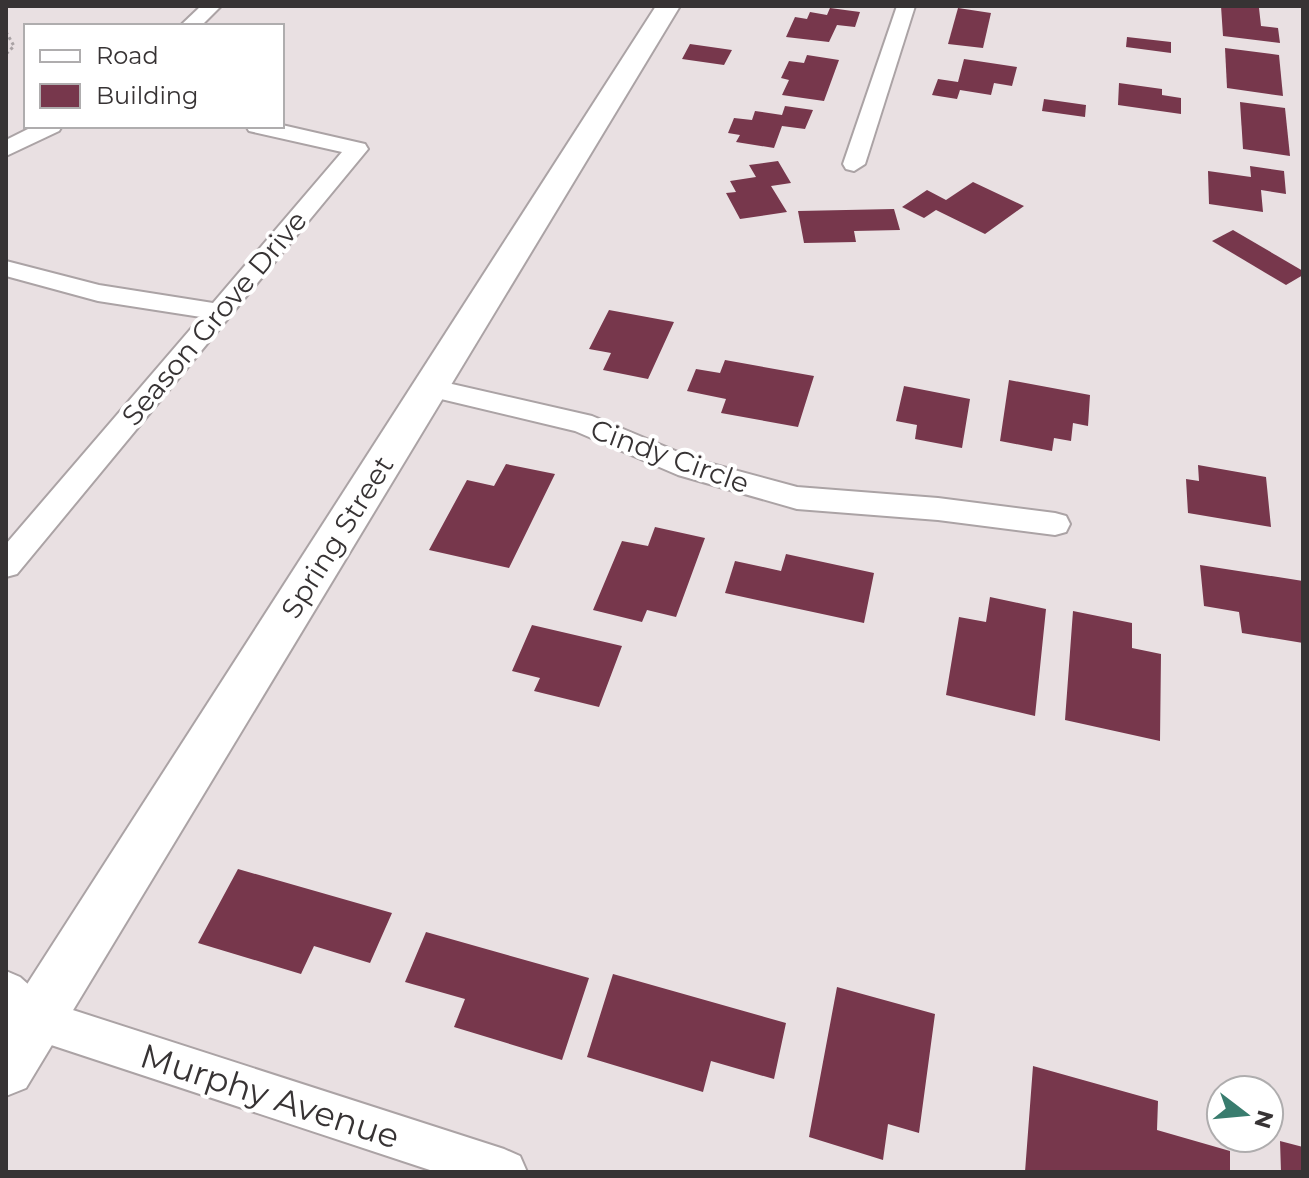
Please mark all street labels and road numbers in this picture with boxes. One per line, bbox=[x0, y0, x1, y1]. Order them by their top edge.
street label: Season Grove Drive bbox=[114, 204, 314, 432]
street label: Cindy Circle bbox=[586, 412, 754, 500]
street label: Spring Street bbox=[274, 450, 400, 624]
street label: Murphy Avenue bbox=[135, 1034, 405, 1158]

